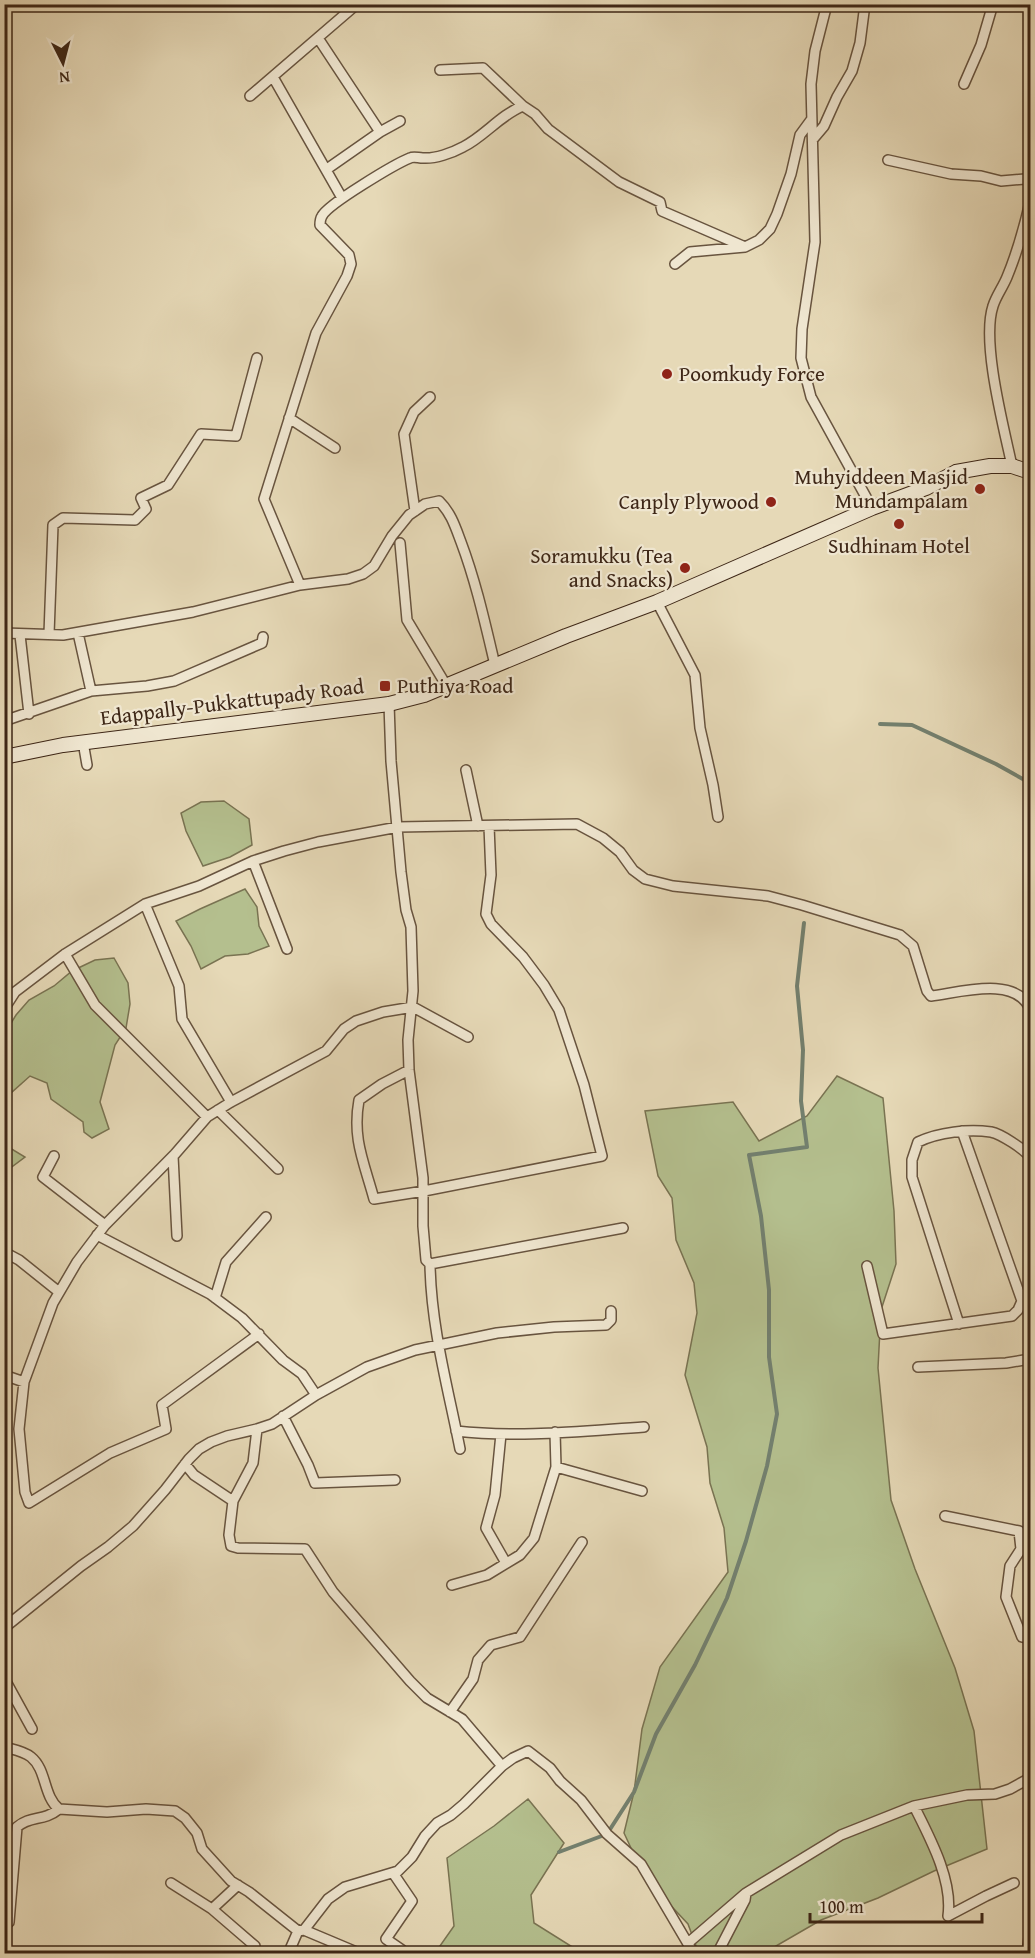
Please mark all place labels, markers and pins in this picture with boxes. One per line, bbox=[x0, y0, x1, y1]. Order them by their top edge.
place label: Poomkudy Force bbox=[679, 358, 825, 389]
marker: Poomkudy Force bbox=[660, 367, 674, 381]
place label: Muhyiddeen Masjid Mundampalam bbox=[795, 461, 969, 516]
marker: Muhyiddeen Masjid Mundampalam bbox=[973, 482, 987, 496]
place label: Canply Plywood bbox=[619, 486, 760, 517]
marker: Canply Plywood bbox=[764, 495, 778, 509]
marker: Sudhinam Hotel bbox=[892, 517, 906, 531]
place label: Sudhinam Hotel bbox=[828, 530, 970, 561]
place label: Soramukku (Tea and Snacks) bbox=[530, 540, 673, 595]
marker: Soramukku (Tea and Snacks) bbox=[678, 561, 692, 575]
place label: Puthiya Road bbox=[397, 670, 514, 701]
marker: Puthiya Road bbox=[378, 679, 392, 693]

